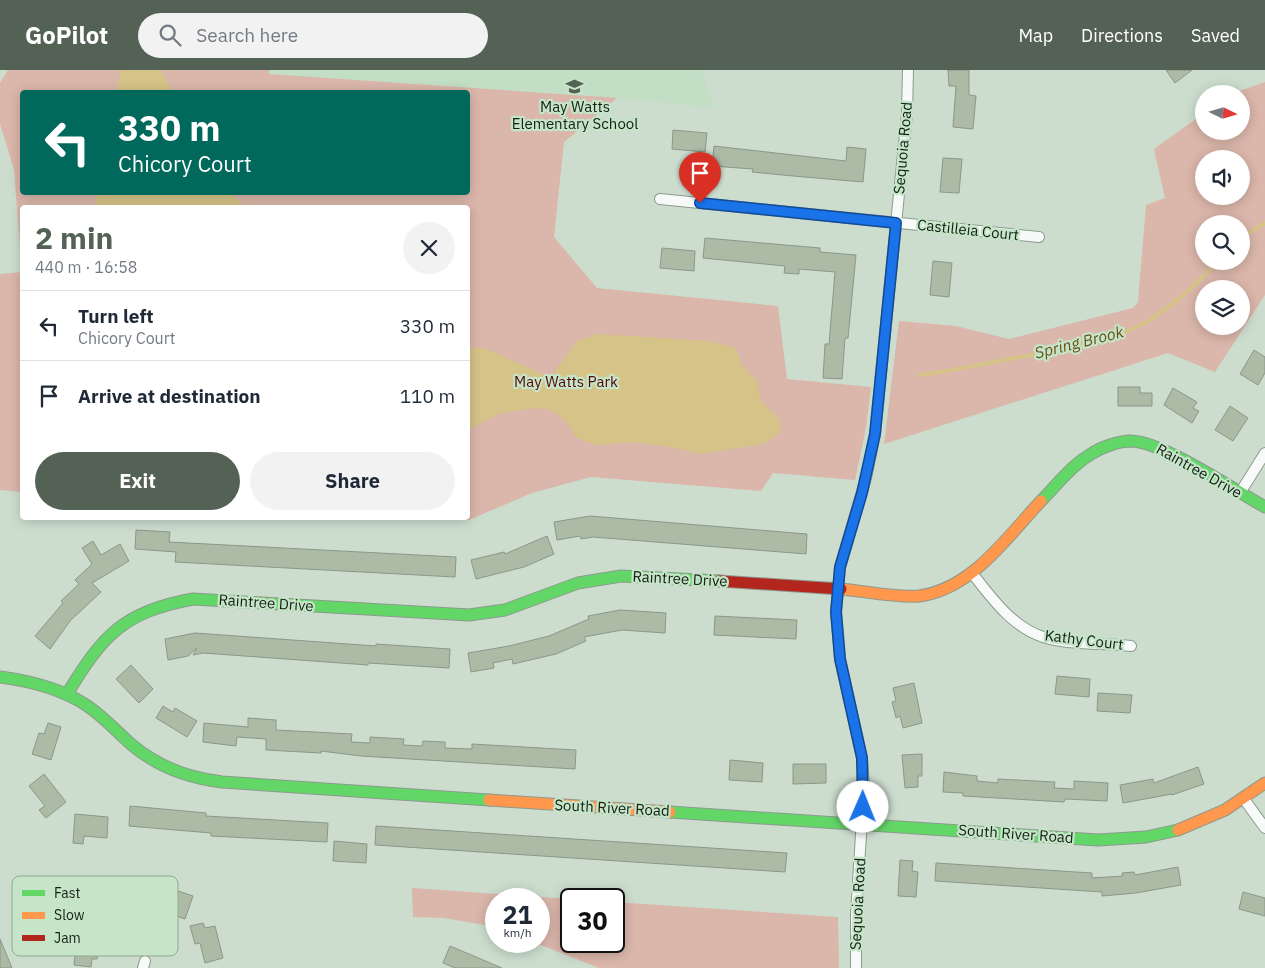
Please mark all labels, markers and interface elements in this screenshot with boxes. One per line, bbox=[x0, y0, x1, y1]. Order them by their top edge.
search box bbox=[138, 13, 488, 58]
text: GoPilot bbox=[25, 19, 108, 51]
icon: search bbox=[156, 21, 184, 49]
text: Search here bbox=[196, 23, 298, 47]
text: Map bbox=[1018, 24, 1053, 47]
text: Directions bbox=[1081, 24, 1163, 47]
text: Saved bbox=[1191, 24, 1240, 47]
school or university icon: May Watts Elementary School bbox=[565, 76, 585, 96]
north arrow bbox=[1195, 85, 1250, 140]
map controls bbox=[1195, 85, 1250, 335]
place label: May Watts Elementary School bbox=[512, 97, 638, 133]
street label: Sequoia Road bbox=[889, 101, 916, 195]
text: 330 m bbox=[118, 105, 221, 151]
icon: left bbox=[35, 110, 100, 175]
text: Chicory Court bbox=[118, 149, 252, 178]
button: sound bbox=[1195, 150, 1250, 205]
pin bbox=[679, 152, 721, 203]
icon: arrive bbox=[686, 159, 714, 187]
street label: Castilleia Court bbox=[916, 215, 1020, 244]
button: search bbox=[1195, 215, 1250, 270]
text: 2 min bbox=[35, 218, 113, 257]
button: close bbox=[403, 222, 455, 274]
text: 440 m · 16:58 bbox=[35, 257, 137, 277]
button: layers bbox=[1195, 280, 1250, 335]
text: Turn left bbox=[78, 304, 154, 328]
icon: left bbox=[35, 312, 63, 340]
text: 330 m bbox=[400, 314, 455, 338]
water label: Spring Brook bbox=[1032, 321, 1126, 363]
text: Chicory Court bbox=[78, 328, 175, 348]
park label: May Watts Park bbox=[514, 372, 618, 391]
icon: arrive bbox=[35, 382, 63, 410]
text: Arrive at destination bbox=[78, 384, 261, 408]
text: 110 m bbox=[400, 384, 455, 408]
street label: Raintree Drive bbox=[1153, 439, 1246, 502]
button: Exit bbox=[35, 452, 240, 510]
button: Share bbox=[250, 452, 455, 510]
street label: Raintree Drive bbox=[632, 567, 728, 590]
street label: Raintree Drive bbox=[218, 590, 314, 615]
street label: Kathy Court bbox=[1044, 625, 1124, 654]
position arrow bbox=[836, 780, 888, 832]
street label: South River Road bbox=[554, 795, 670, 820]
street label: South River Road bbox=[958, 820, 1074, 847]
street label: Sequoia Road bbox=[846, 857, 869, 951]
legend bbox=[12, 876, 178, 956]
text: Fast bbox=[54, 884, 80, 902]
speed limit sign: 30 bbox=[560, 888, 625, 953]
text: 21 bbox=[502, 898, 533, 931]
text: Slow bbox=[54, 906, 85, 924]
text: km/h bbox=[503, 925, 532, 940]
text: Jam bbox=[54, 929, 81, 947]

